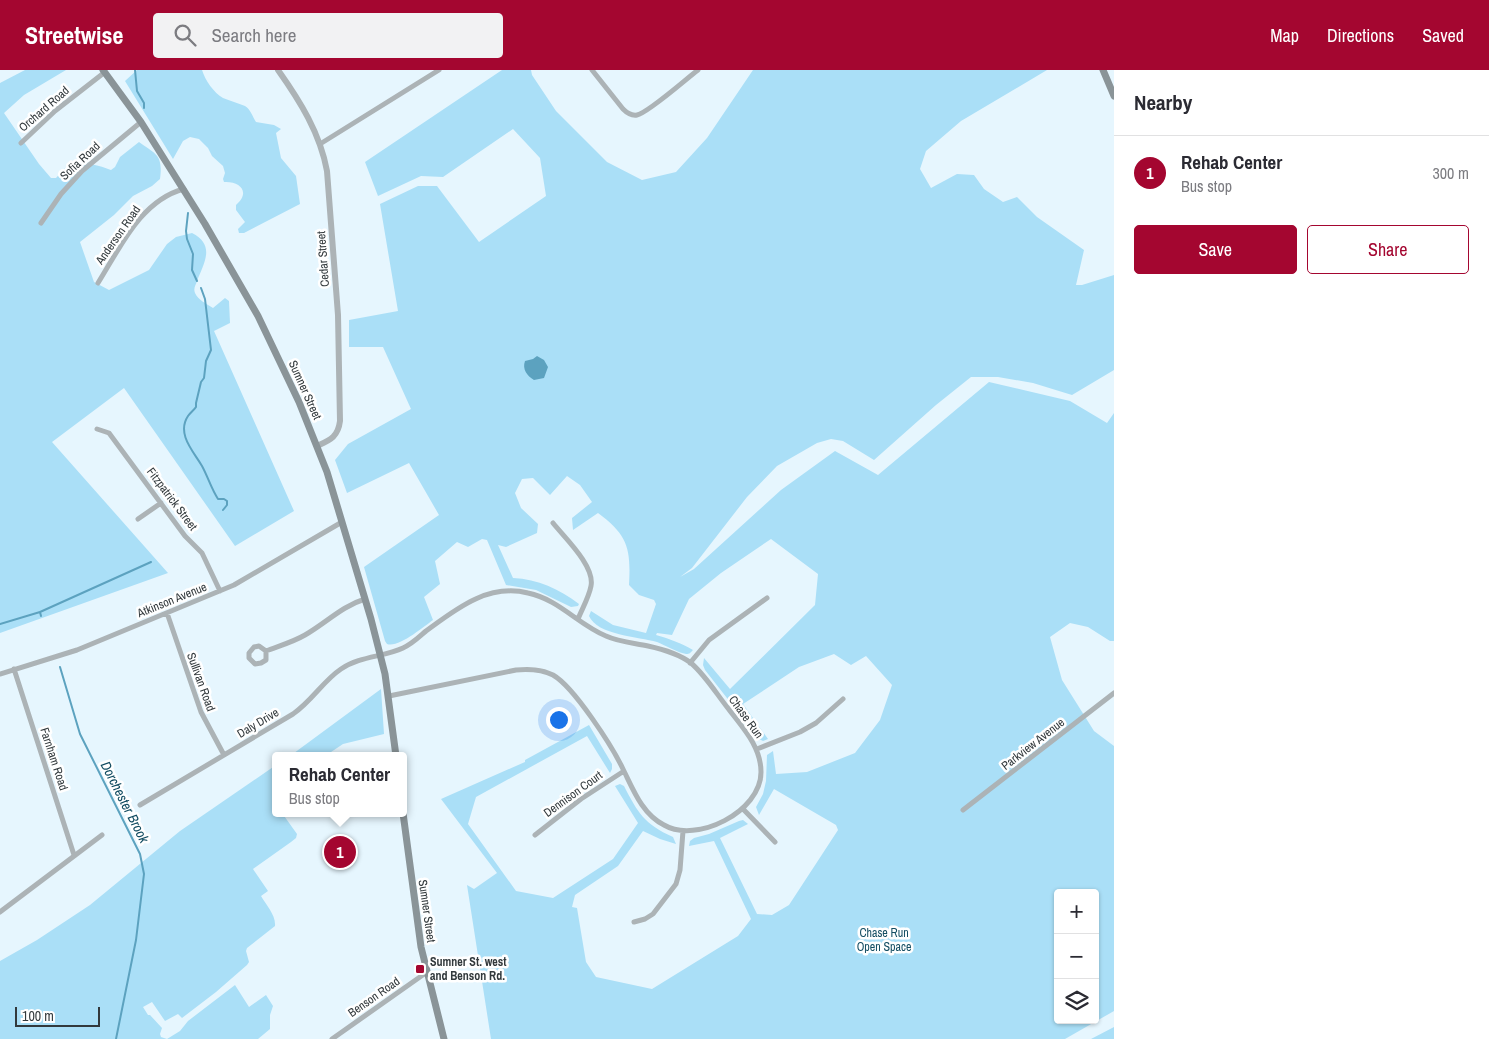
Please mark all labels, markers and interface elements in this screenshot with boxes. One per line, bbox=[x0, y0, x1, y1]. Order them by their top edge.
search box bbox=[153, 13, 503, 58]
text: Streetwise bbox=[25, 19, 123, 51]
icon: search bbox=[171, 21, 199, 49]
text: Search here bbox=[211, 22, 296, 48]
text: Map bbox=[1270, 23, 1299, 48]
text: Directions bbox=[1327, 23, 1394, 48]
text: Saved bbox=[1422, 23, 1464, 48]
street label: Orchard Road bbox=[15, 83, 73, 135]
text: Nearby bbox=[1134, 88, 1192, 117]
street label: Sofia Road bbox=[57, 138, 103, 184]
text: Rehab Center bbox=[1181, 149, 1282, 175]
text: 1 bbox=[1146, 162, 1154, 184]
text: 300 m bbox=[1433, 162, 1469, 184]
text: Bus stop bbox=[1181, 175, 1232, 197]
street label: Anderson Road bbox=[91, 202, 144, 268]
button: Save bbox=[1134, 225, 1297, 274]
button: Share bbox=[1307, 225, 1469, 274]
street label: Cedar Street bbox=[313, 230, 333, 287]
street label: Sumner Street bbox=[285, 358, 325, 422]
street label: Fitzpatrick Street bbox=[143, 464, 201, 534]
street label: Atkinson Avenue bbox=[134, 579, 209, 622]
street label: Sullivan Road bbox=[183, 650, 219, 714]
street label: Chase Run bbox=[725, 692, 767, 742]
street label: Daly Drive bbox=[234, 704, 282, 742]
your location bbox=[546, 707, 572, 733]
street label: Parkview Avenue bbox=[998, 714, 1068, 774]
street label: Farnham Road bbox=[36, 726, 72, 792]
popup bbox=[272, 752, 407, 817]
water label: Dorchester Brook bbox=[97, 758, 154, 847]
text: Rehab Center bbox=[289, 761, 390, 787]
street label: Dennison Court bbox=[540, 767, 606, 821]
text: Bus stop bbox=[289, 787, 340, 809]
pin: 1 bbox=[324, 833, 356, 871]
street label: Sumner Street bbox=[415, 878, 439, 944]
map controls bbox=[1054, 889, 1099, 1024]
button: + bbox=[1054, 889, 1099, 934]
park label: Chase Run Open Space bbox=[857, 925, 911, 955]
button: − bbox=[1054, 934, 1099, 979]
place label: Sumner St. west and Benson Rd. bbox=[430, 954, 507, 984]
marker: Sumner St. west and Benson Rd. bbox=[414, 963, 426, 975]
street label: Benson Road bbox=[345, 973, 403, 1021]
button: layers bbox=[1054, 979, 1099, 1024]
scale bar bbox=[15, 1004, 100, 1027]
text: 100 m bbox=[22, 1007, 54, 1025]

